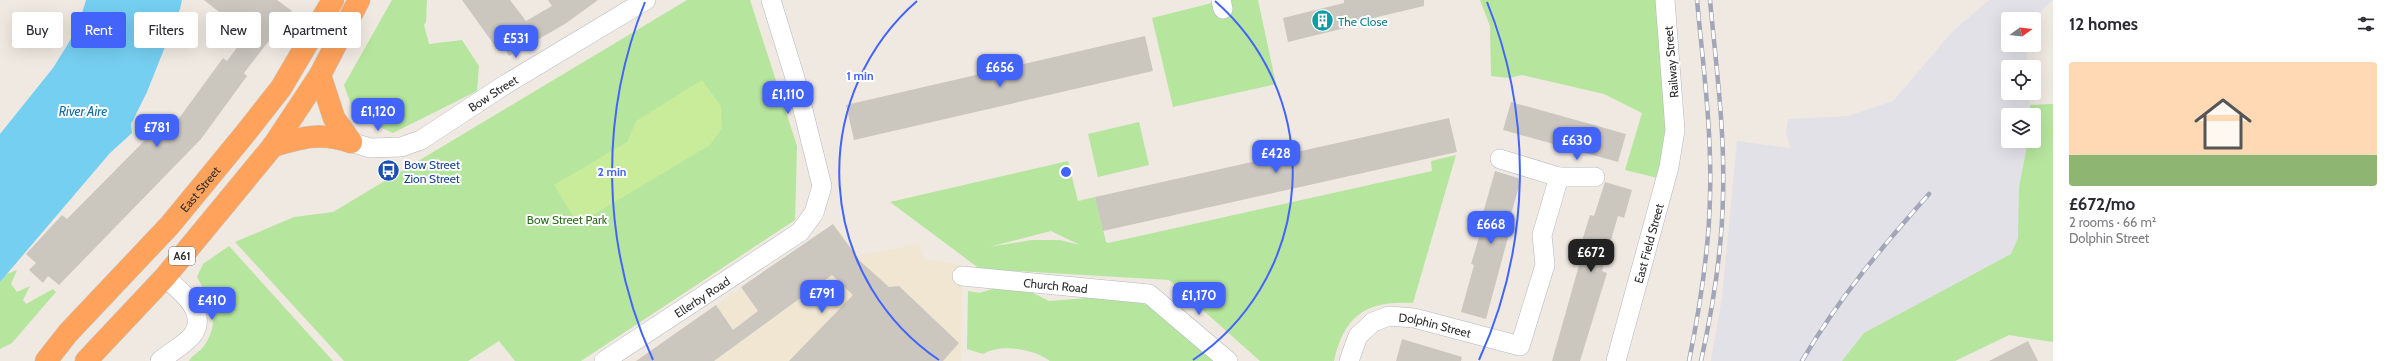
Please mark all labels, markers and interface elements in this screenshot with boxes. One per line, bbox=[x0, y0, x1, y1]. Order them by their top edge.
building icon: The Close bbox=[1309, 8, 1335, 34]
chip: Buy bbox=[12, 12, 63, 48]
chip: Rent bbox=[71, 12, 126, 48]
chip: Filters bbox=[134, 12, 198, 48]
chip: New bbox=[206, 12, 261, 48]
chip: Apartment bbox=[269, 12, 361, 48]
north arrow bbox=[2001, 12, 2041, 52]
map controls bbox=[2001, 12, 2041, 148]
icon: filters bbox=[2355, 13, 2377, 35]
place label: The Close bbox=[1338, 14, 1388, 29]
text: 12 homes bbox=[2069, 14, 2138, 34]
pin: £531 bbox=[492, 25, 540, 59]
street label: Railway Street bbox=[1660, 25, 1682, 99]
text: £531 bbox=[503, 30, 529, 46]
pin: £656 bbox=[976, 54, 1024, 88]
text: £656 bbox=[986, 59, 1014, 75]
button: locate bbox=[2001, 60, 2041, 100]
text: 1 min bbox=[846, 68, 874, 83]
street label: Bow Street bbox=[465, 71, 520, 114]
pin: £1,110 bbox=[755, 81, 821, 115]
text: £1,110 bbox=[771, 86, 805, 102]
icon: home bbox=[2187, 88, 2259, 160]
pin: £1,120 bbox=[345, 98, 411, 132]
water label: River Aire bbox=[59, 103, 107, 119]
text: £1,120 bbox=[360, 103, 396, 119]
button: layers bbox=[2001, 108, 2041, 148]
pin: £781 bbox=[133, 114, 181, 148]
text: £781 bbox=[144, 119, 170, 135]
pin: £630 bbox=[1553, 127, 1601, 161]
text: £630 bbox=[1562, 132, 1592, 148]
pin: £428 bbox=[1252, 140, 1300, 174]
text: £428 bbox=[1261, 145, 1291, 161]
place label: Bow Street Zion Street bbox=[404, 157, 460, 186]
bus stop icon: Bow Street Zion Street bbox=[376, 158, 402, 184]
street label: East Street bbox=[176, 163, 223, 215]
text: 2 min bbox=[598, 164, 626, 179]
centre of rings bbox=[1059, 165, 1073, 179]
text: £672/mo bbox=[2069, 194, 2135, 214]
street label: East Field Street bbox=[1630, 202, 1666, 285]
pin: £668 bbox=[1467, 211, 1515, 245]
park label: Bow Street Park bbox=[527, 212, 608, 227]
text: 2 rooms · 66 m² bbox=[2069, 214, 2156, 230]
text: £668 bbox=[1476, 216, 1506, 232]
text: Dolphin Street bbox=[2069, 230, 2149, 246]
pin: £672 bbox=[1567, 239, 1615, 273]
text: £672 bbox=[1577, 244, 1605, 260]
road number: A61 bbox=[169, 247, 195, 265]
street label: Ellerby Road bbox=[671, 273, 732, 320]
street label: Church Road bbox=[1023, 274, 1088, 296]
pin: £791 bbox=[798, 280, 846, 314]
pin: £1,170 bbox=[1166, 282, 1232, 316]
text: £791 bbox=[809, 285, 835, 301]
pin: £410 bbox=[188, 287, 236, 321]
text: £1,170 bbox=[1182, 287, 1216, 303]
text: £410 bbox=[198, 292, 226, 308]
street label: Dolphin Street bbox=[1398, 309, 1473, 340]

